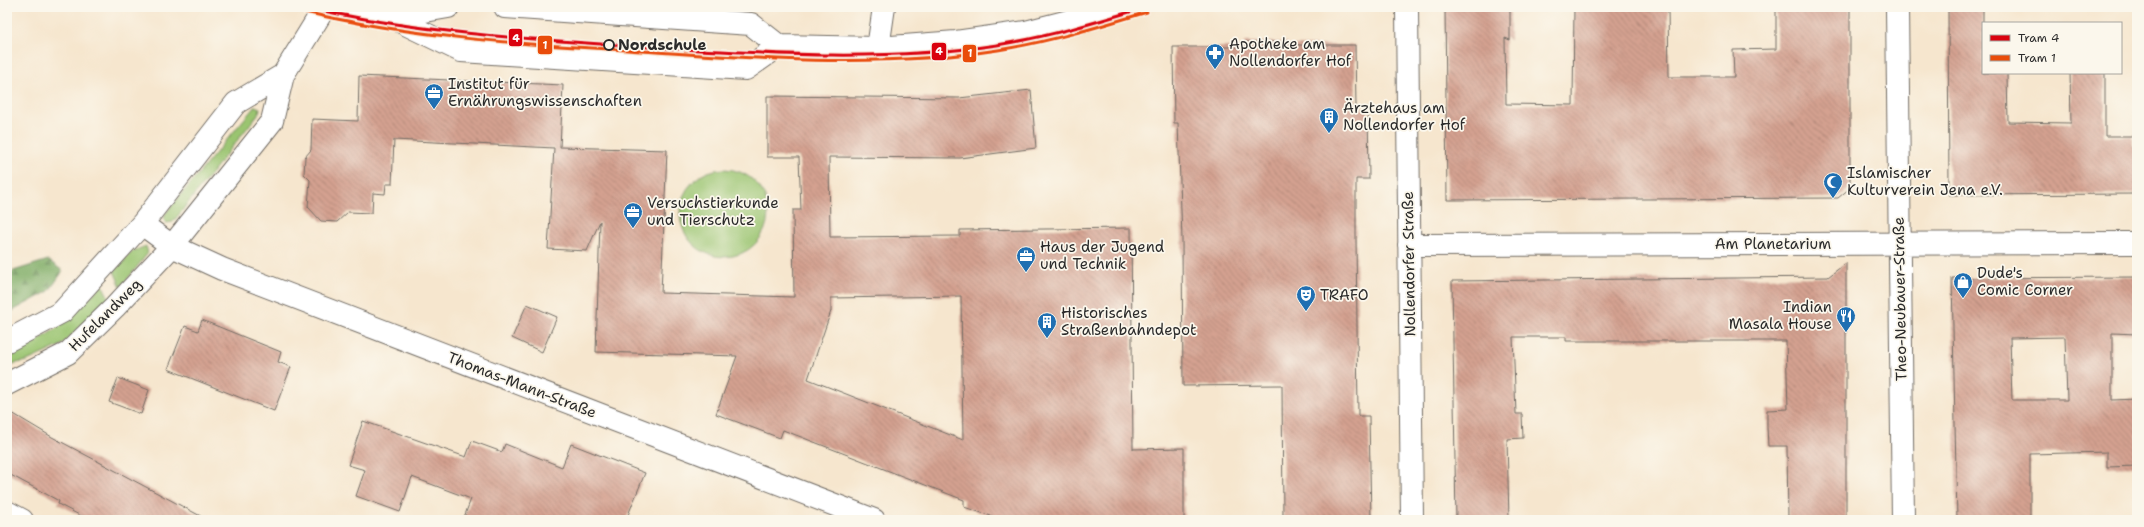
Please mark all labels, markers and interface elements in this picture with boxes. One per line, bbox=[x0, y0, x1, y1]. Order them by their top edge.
legend bbox=[1982, 22, 2122, 74]
line badge: 4 bbox=[508, 28, 523, 47]
text: Tram 4 bbox=[2018, 30, 2060, 46]
text: 4 bbox=[512, 31, 520, 46]
place label: Apotheke am Nollendorfer Hof bbox=[1229, 34, 1352, 71]
line badge: 1 bbox=[537, 35, 553, 55]
place label: Nordschule bbox=[618, 35, 706, 55]
text: 1 bbox=[542, 38, 548, 53]
marker: Nordschule bbox=[603, 39, 615, 51]
line badge: 4 bbox=[931, 42, 947, 61]
pharmacy icon: Apotheke am Nollendorfer Hof bbox=[1204, 42, 1226, 70]
text: 4 bbox=[935, 44, 943, 59]
line badge: 1 bbox=[962, 44, 977, 63]
text: 1 bbox=[967, 46, 973, 61]
text: Tram 1 bbox=[2018, 50, 2056, 66]
place label: Institut für Ernährungswissenschaften bbox=[448, 74, 642, 111]
office icon: Institut für Ernährungswissenschaften bbox=[423, 82, 445, 110]
place label: Ärztehaus am Nollendorfer Hof bbox=[1343, 98, 1466, 135]
building icon: Ärztehaus am Nollendorfer Hof bbox=[1318, 106, 1340, 134]
place label: Islamischer Kulturverein Jena e.V. bbox=[1847, 163, 2003, 200]
mosque icon: Islamischer Kulturverein Jena e.V. bbox=[1822, 171, 1844, 199]
street label: Nollendorfer Straße bbox=[1398, 191, 1420, 337]
place label: Versuchstierkunde und Tierschutz bbox=[647, 193, 779, 230]
office icon: Versuchstierkunde und Tierschutz bbox=[622, 201, 644, 229]
street label: Theo-Neubauer-Straße bbox=[1889, 217, 1911, 381]
street label: Am Planetarium bbox=[1715, 234, 1831, 254]
place label: Haus der Jugend und Technik bbox=[1040, 237, 1165, 274]
office icon: Haus der Jugend und Technik bbox=[1015, 245, 1037, 273]
place label: Dude's Comic Corner bbox=[1977, 263, 2073, 300]
shop icon: Dude's Comic Corner bbox=[1952, 271, 1974, 299]
street label: Hufelandweg bbox=[64, 274, 146, 356]
theatre icon: TRAFO bbox=[1295, 284, 1317, 312]
place label: TRAFO bbox=[1320, 285, 1368, 305]
place label: Indian Masala House bbox=[1729, 297, 1832, 334]
place label: Historisches Straßenbahndepot bbox=[1061, 303, 1197, 340]
restaurant icon: Indian Masala House bbox=[1835, 305, 1857, 333]
building icon: Historisches Straßenbahndepot bbox=[1036, 311, 1058, 339]
street label: Thomas-Mann-Straße bbox=[445, 347, 599, 423]

